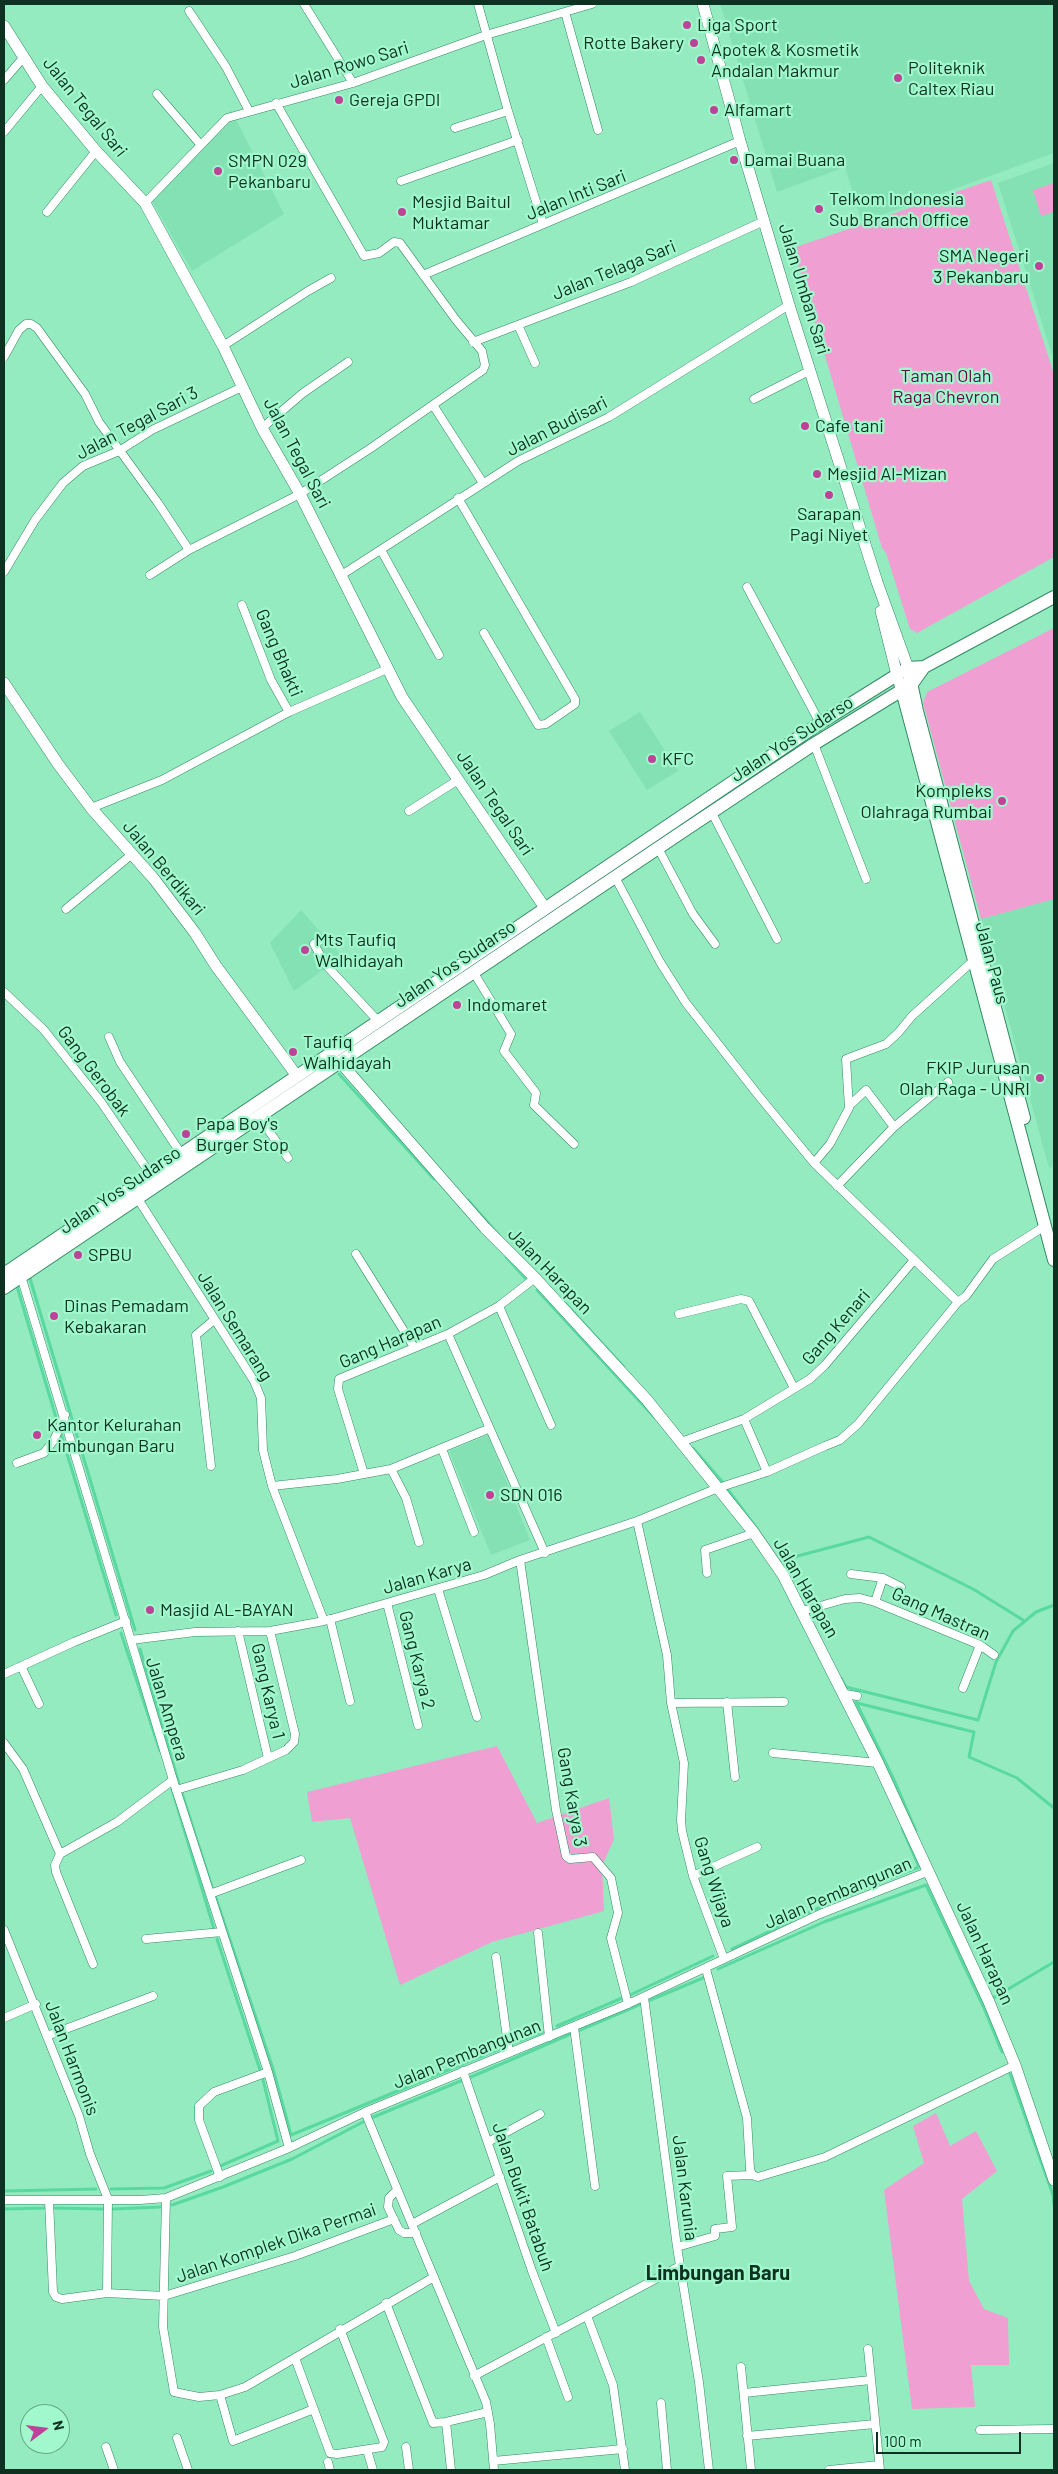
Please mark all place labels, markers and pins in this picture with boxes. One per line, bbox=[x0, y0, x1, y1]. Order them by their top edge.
place label: Liga Sport bbox=[697, 14, 778, 36]
marker: Liga Sport bbox=[681, 19, 693, 31]
place label: Rotte Bakery bbox=[583, 32, 684, 54]
marker: Rotte Bakery bbox=[688, 37, 700, 49]
place label: Apotek & Kosmetik Andalan Makmur bbox=[711, 39, 859, 82]
marker: Apotek & Kosmetik Andalan Makmur bbox=[695, 54, 707, 66]
place label: Politeknik Caltex Riau bbox=[908, 57, 994, 100]
marker: Politeknik Caltex Riau bbox=[892, 72, 904, 84]
place label: Gereja GPDI bbox=[349, 89, 440, 111]
marker: Gereja GPDI bbox=[333, 94, 345, 106]
place label: Alfamart bbox=[724, 99, 792, 121]
marker: Alfamart bbox=[708, 104, 720, 116]
place label: Damai Buana bbox=[744, 149, 845, 171]
place label: SMPN 029 Pekanbaru bbox=[228, 150, 311, 192]
marker: Damai Buana bbox=[728, 154, 740, 166]
marker: SMPN 029 Pekanbaru bbox=[212, 165, 224, 177]
place label: Telkom Indonesia Sub Branch Office bbox=[829, 188, 969, 230]
place label: Mesjid Baitul Muktamar bbox=[412, 191, 511, 233]
marker: Telkom Indonesia Sub Branch Office bbox=[813, 203, 825, 215]
marker: Mesjid Baitul Muktamar bbox=[396, 206, 408, 218]
place label: SMA Negeri 3 Pekanbaru bbox=[933, 245, 1029, 288]
marker: SMA Negeri 3 Pekanbaru bbox=[1033, 260, 1045, 272]
place label: Cafe tani bbox=[815, 415, 884, 437]
marker: Cafe tani bbox=[799, 420, 811, 432]
place label: Mesjid Al-Mizan bbox=[827, 463, 947, 485]
marker: Mesjid Al-Mizan bbox=[811, 468, 823, 480]
marker: Sarapan Pagi Niyet bbox=[823, 489, 835, 501]
place label: Sarapan Pagi Niyet bbox=[790, 503, 868, 546]
place label: KFC bbox=[662, 748, 694, 770]
marker: KFC bbox=[646, 753, 658, 765]
place label: Kompleks Olahraga Rumbai bbox=[860, 780, 992, 822]
marker: Kompleks Olahraga Rumbai bbox=[996, 795, 1008, 807]
place label: Mts Taufiq Walhidayah bbox=[315, 929, 404, 972]
marker: Mts Taufiq Walhidayah bbox=[299, 944, 311, 956]
place label: Indomaret bbox=[467, 994, 547, 1016]
marker: Indomaret bbox=[451, 999, 463, 1011]
place label: Taufiq Walhidayah bbox=[303, 1031, 392, 1074]
marker: Taufiq Walhidayah bbox=[287, 1046, 299, 1058]
place label: FKIP Jurusan Olah Raga - UNRI bbox=[899, 1057, 1030, 1100]
marker: FKIP Jurusan Olah Raga - UNRI bbox=[1034, 1072, 1046, 1084]
place label: Papa Boy's Burger Stop bbox=[196, 1113, 289, 1156]
marker: Papa Boy's Burger Stop bbox=[180, 1128, 192, 1140]
place label: SPBU bbox=[88, 1244, 132, 1266]
marker: SPBU bbox=[72, 1249, 84, 1261]
place label: Dinas Pemadam Kebakaran bbox=[64, 1295, 189, 1338]
marker: Dinas Pemadam Kebakaran bbox=[48, 1310, 60, 1322]
place label: Kantor Kelurahan Limbungan Baru bbox=[47, 1414, 182, 1456]
marker: Kantor Kelurahan Limbungan Baru bbox=[31, 1429, 43, 1441]
place label: SDN 016 bbox=[500, 1484, 563, 1506]
marker: SDN 016 bbox=[484, 1489, 496, 1501]
place label: Masjid AL-BAYAN bbox=[160, 1599, 294, 1621]
marker: Masjid AL-BAYAN bbox=[144, 1604, 156, 1616]

